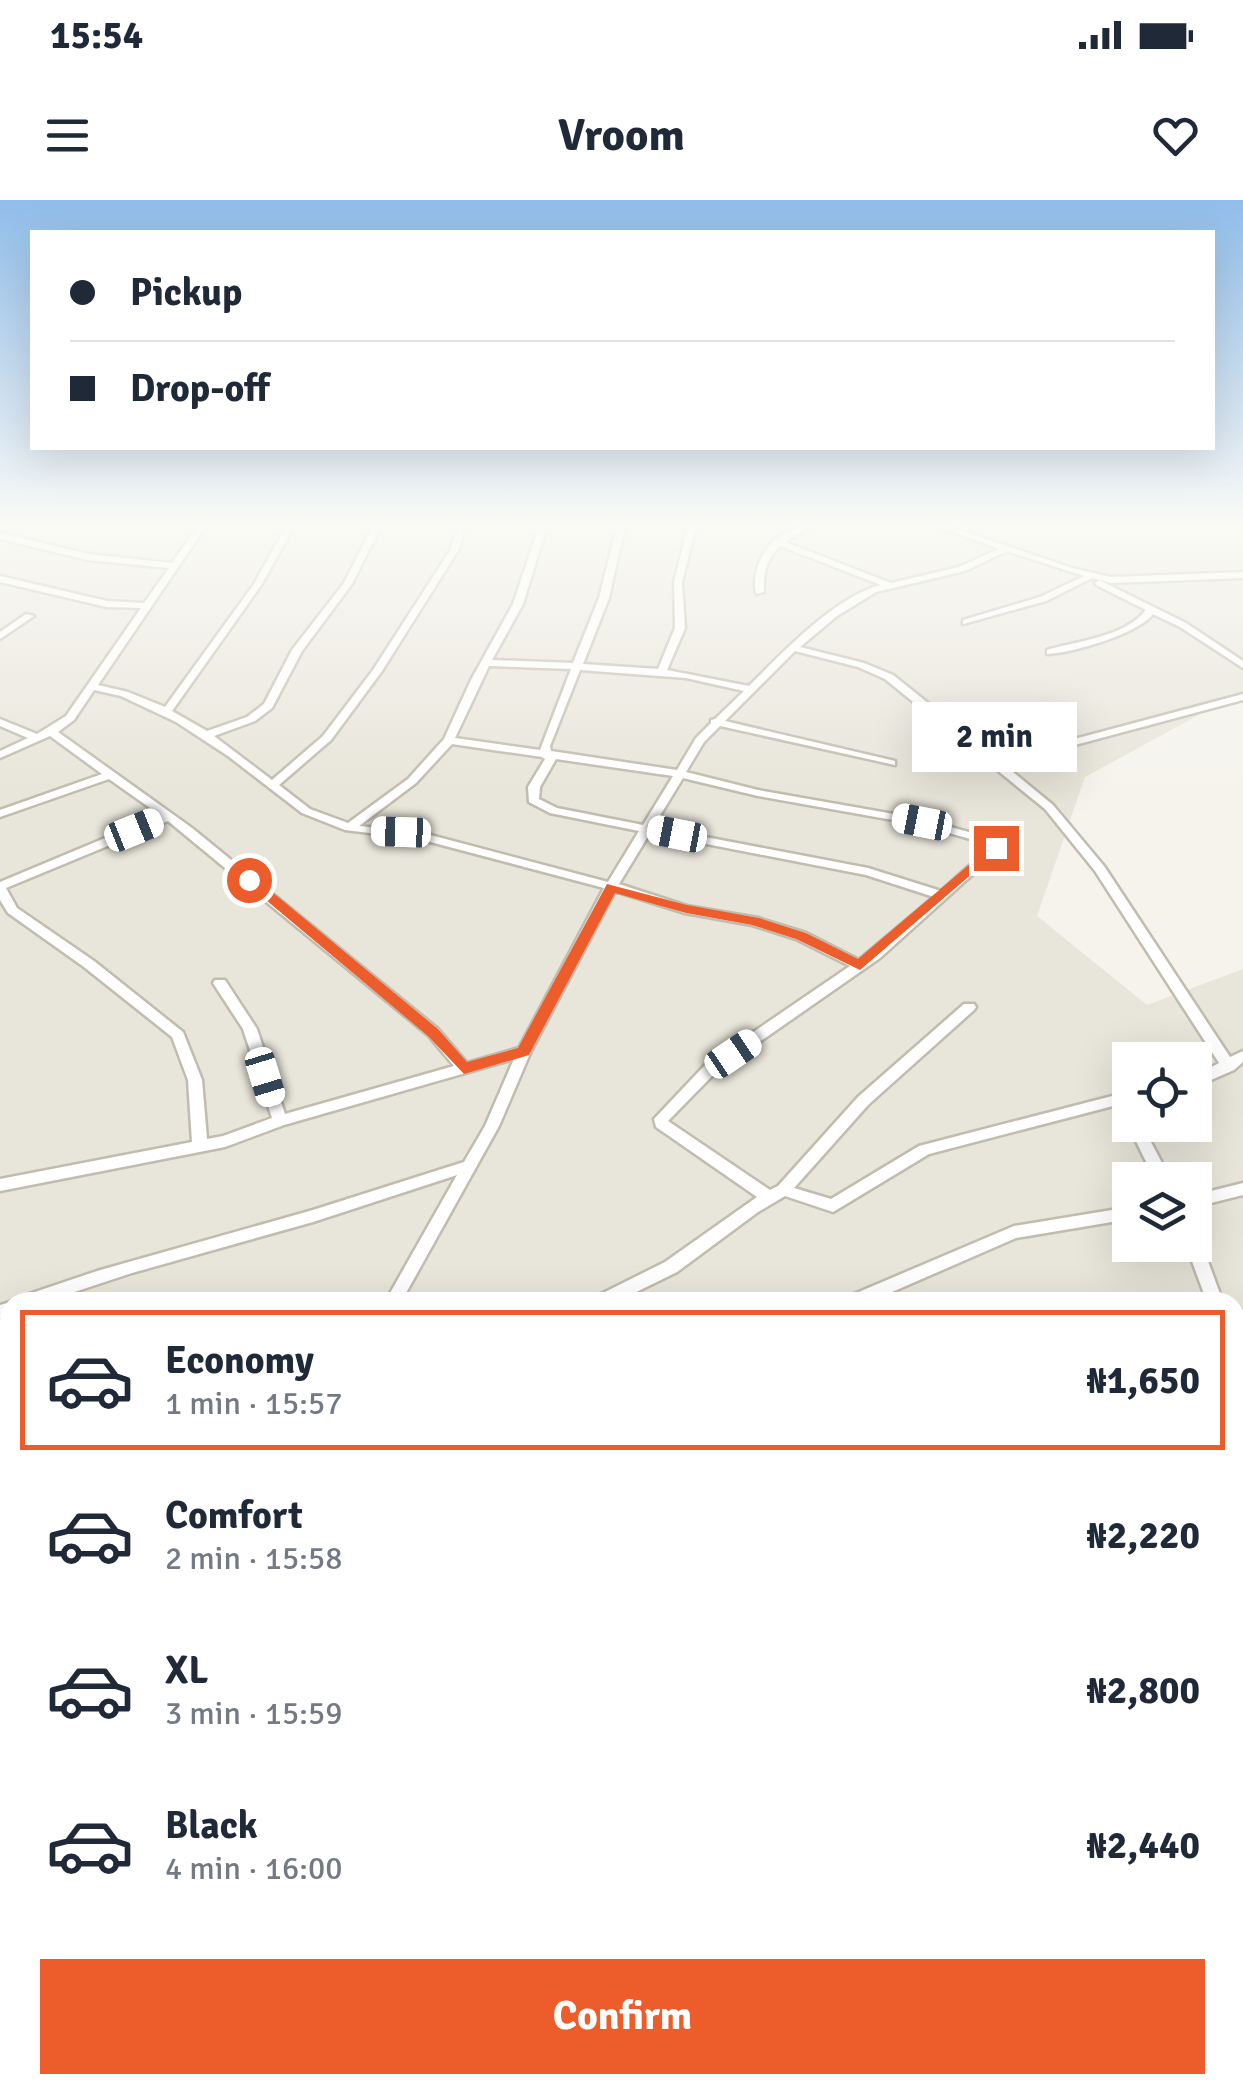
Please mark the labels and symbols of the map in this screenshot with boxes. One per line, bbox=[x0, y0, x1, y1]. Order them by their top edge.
callout: 2 min bbox=[914, 703, 1078, 773]
car bbox=[890, 802, 954, 842]
car bbox=[101, 805, 167, 855]
car bbox=[645, 814, 709, 854]
car bbox=[370, 816, 432, 848]
route end bbox=[974, 826, 1019, 871]
route start bbox=[227, 858, 272, 903]
car bbox=[700, 1025, 766, 1083]
car bbox=[242, 1044, 288, 1110]

